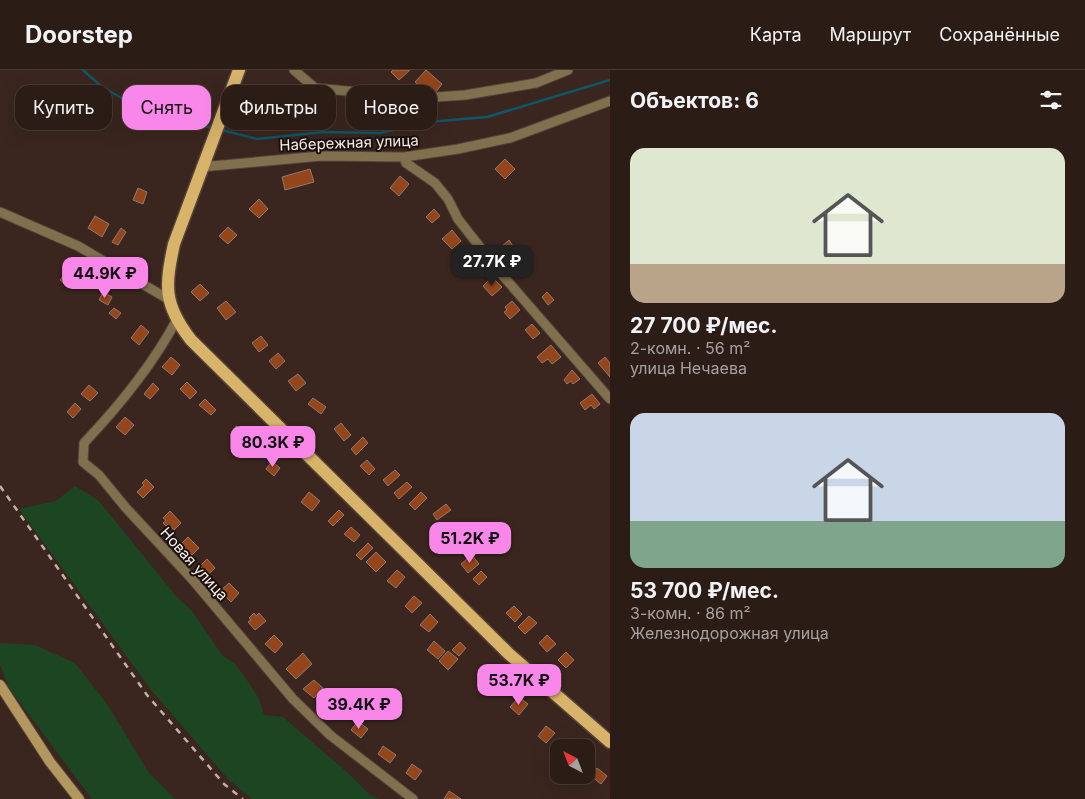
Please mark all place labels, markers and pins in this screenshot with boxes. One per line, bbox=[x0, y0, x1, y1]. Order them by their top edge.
pin: 27.7K ₽ bbox=[446, 244, 538, 287]
pin: 44.9K ₽ bbox=[59, 256, 151, 299]
pin: 80.3K ₽ bbox=[227, 426, 319, 468]
pin: 51.2K ₽ bbox=[424, 522, 516, 564]
pin: 53.7K ₽ bbox=[473, 664, 565, 706]
pin: 39.4K ₽ bbox=[313, 688, 405, 730]

